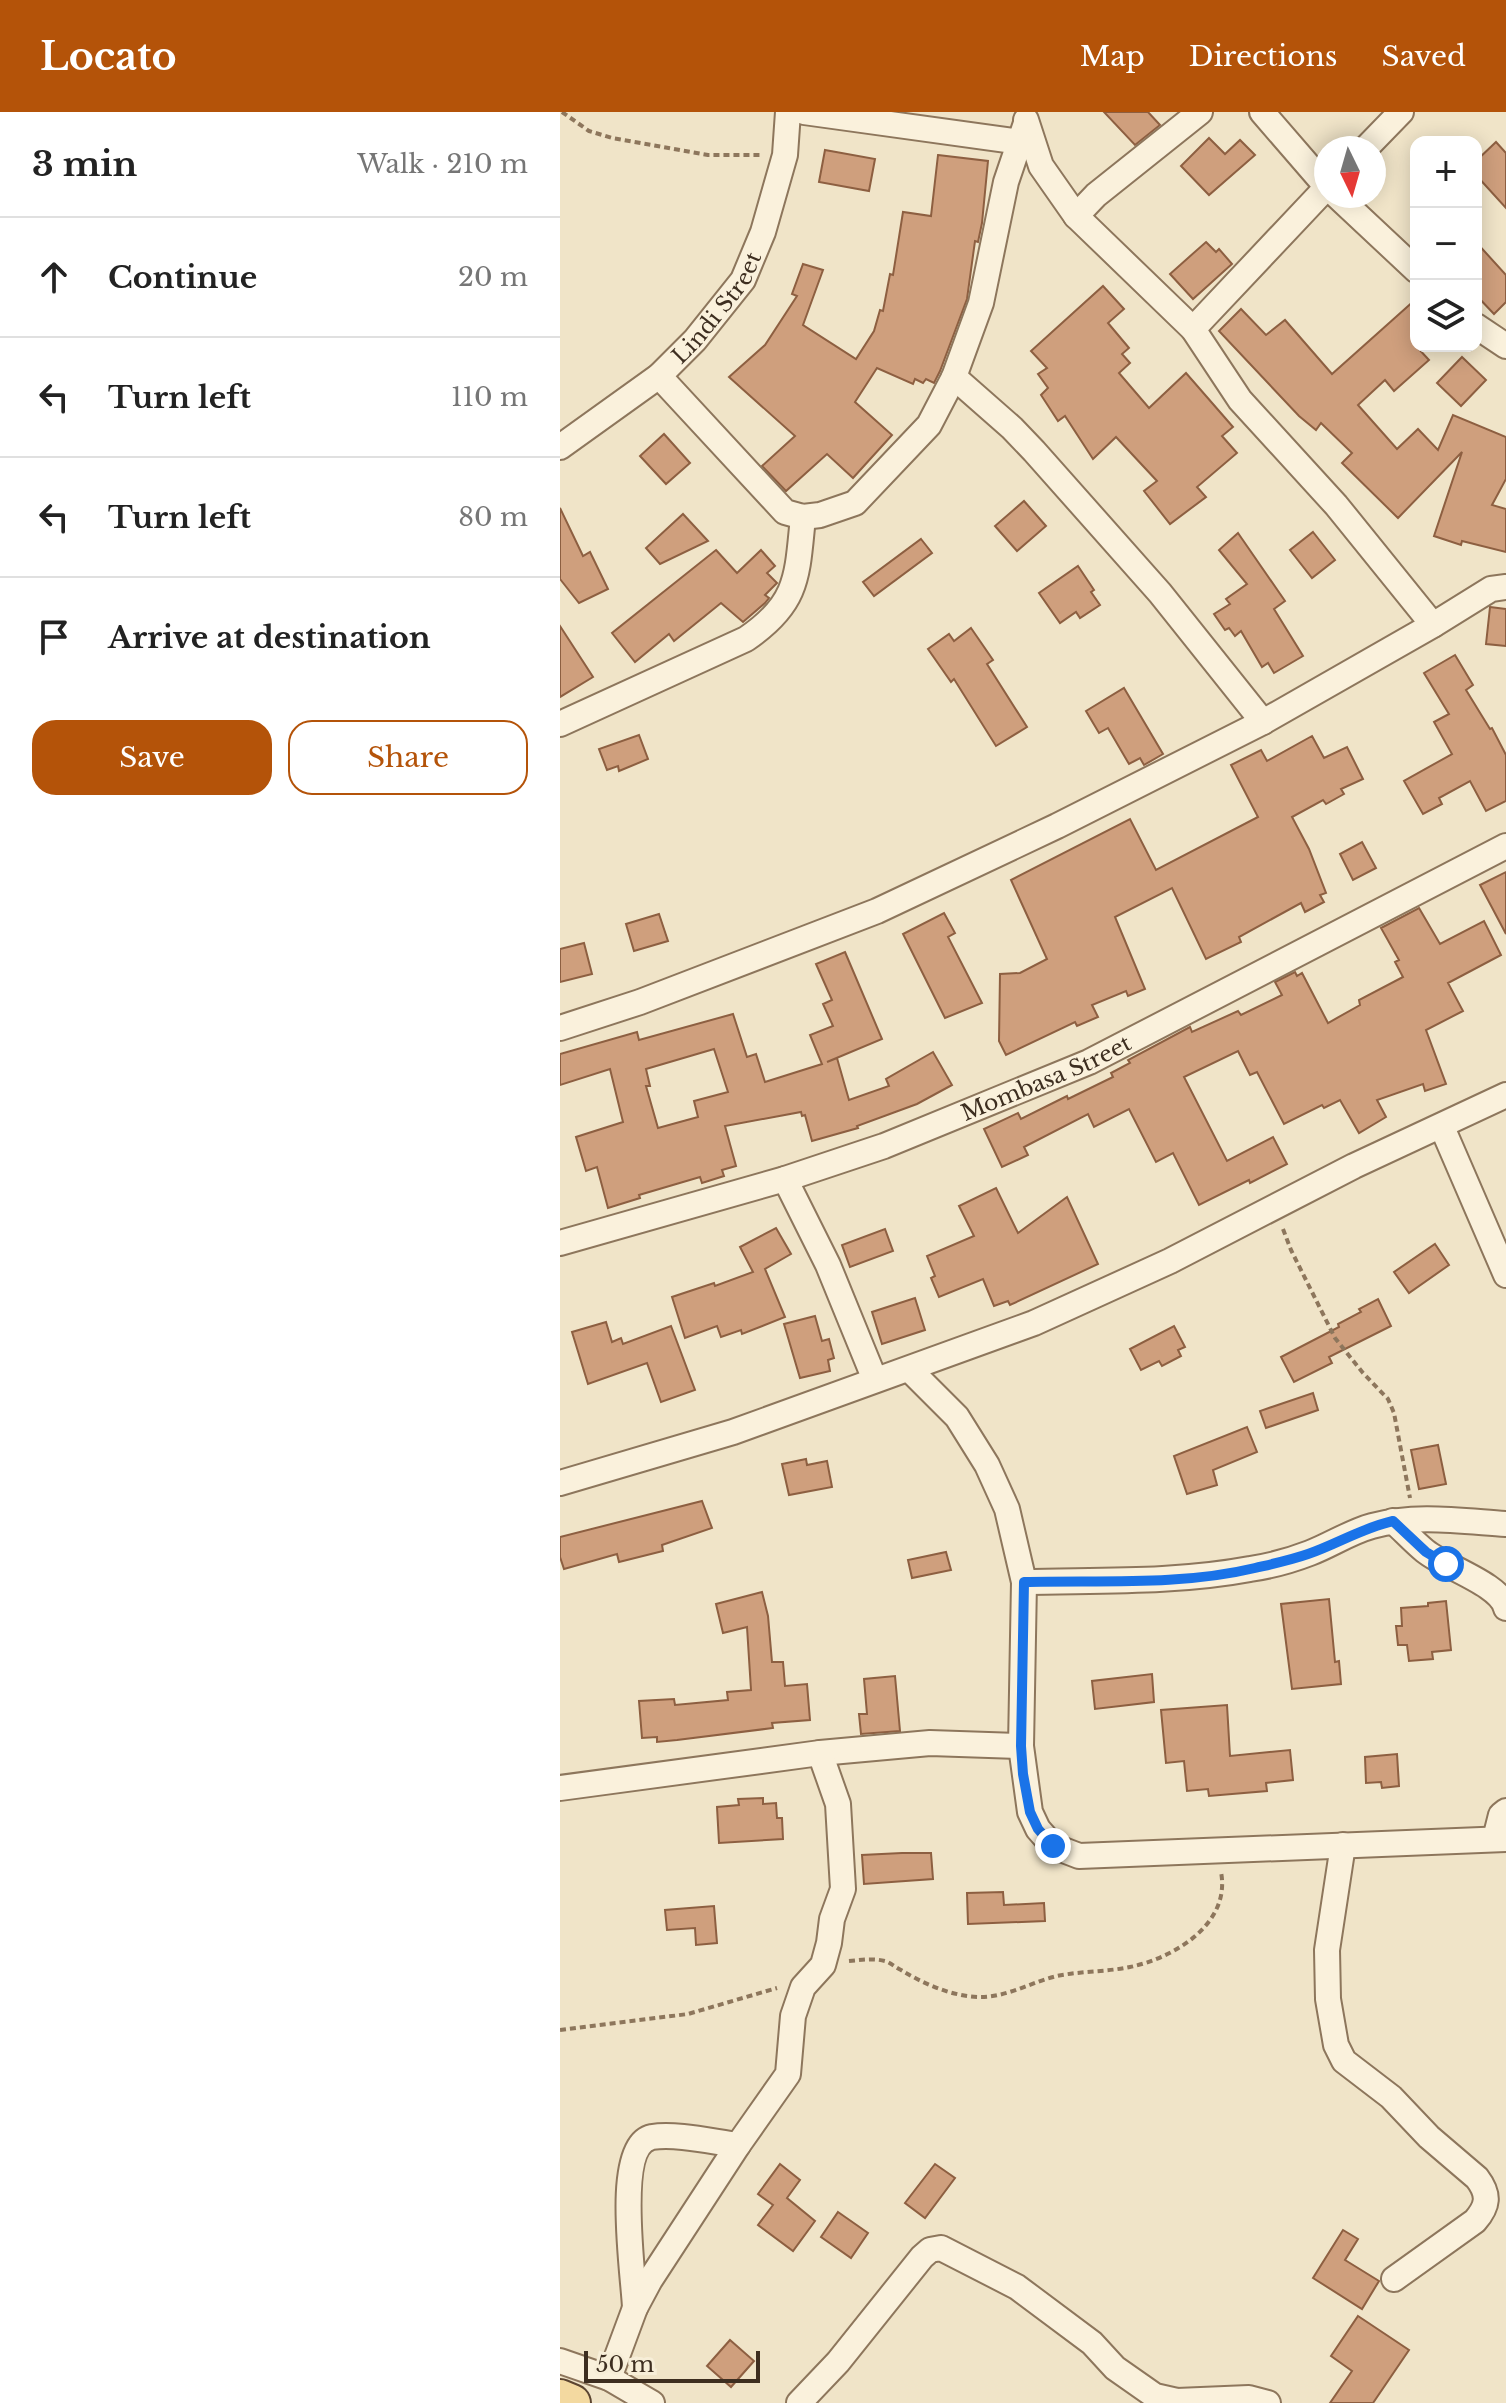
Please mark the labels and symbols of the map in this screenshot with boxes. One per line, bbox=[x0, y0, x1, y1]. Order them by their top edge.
north arrow bbox=[1314, 136, 1386, 208]
street label: Lindi Street bbox=[666, 247, 767, 369]
street label: Mombasa Street bbox=[957, 1029, 1136, 1127]
route start bbox=[1428, 1546, 1464, 1582]
route end bbox=[1035, 1828, 1071, 1864]
scale bar bbox=[584, 2347, 760, 2383]

